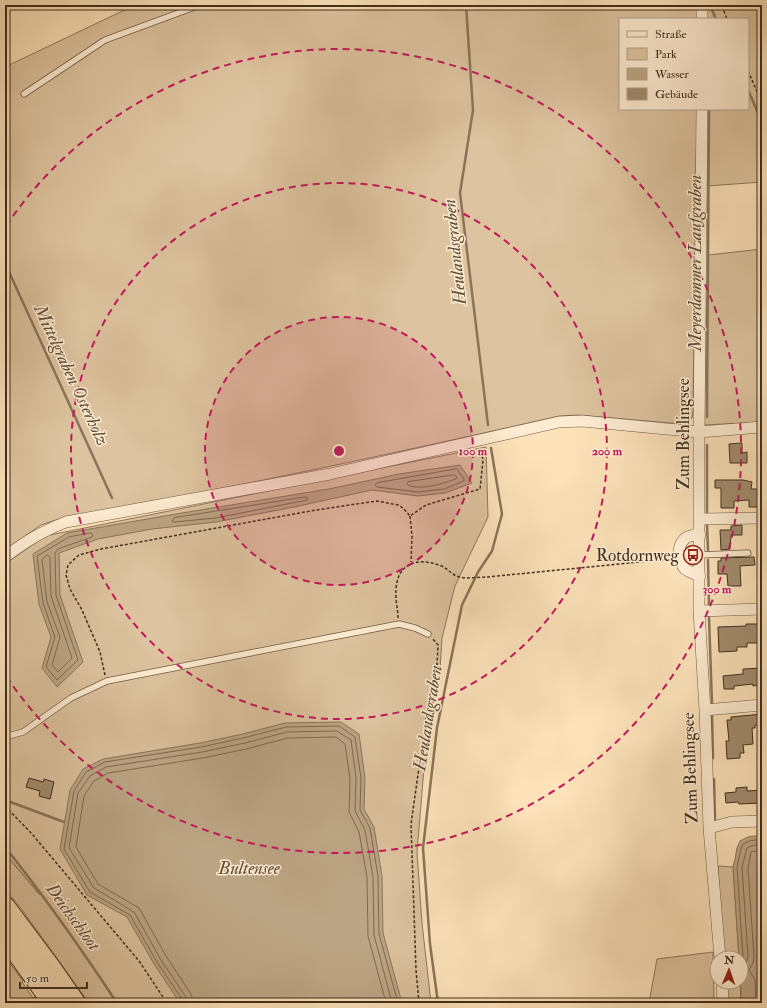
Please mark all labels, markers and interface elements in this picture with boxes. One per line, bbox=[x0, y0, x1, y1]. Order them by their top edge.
legend bbox=[619, 18, 749, 110]
text: Straße bbox=[655, 27, 686, 42]
text: Park bbox=[655, 47, 677, 62]
text: Wasser bbox=[654, 67, 689, 82]
text: Gebäude bbox=[655, 87, 698, 102]
water label: Meyerdammer Laufgraben bbox=[684, 175, 707, 352]
water label: Heulandsgraben bbox=[438, 198, 472, 307]
water label: Mittelgraben Osterholz bbox=[28, 300, 114, 449]
street label: Zum Behlingsee bbox=[673, 378, 694, 490]
centre of rings bbox=[332, 444, 346, 458]
text: 100 m bbox=[459, 444, 488, 459]
text: 200 m bbox=[592, 444, 623, 459]
bus stop icon: Rotdornweg bbox=[682, 544, 704, 566]
place label: Rotdornweg bbox=[596, 545, 680, 566]
text: 300 m bbox=[703, 582, 732, 597]
water label: Heulandsgraben bbox=[408, 664, 448, 773]
street label: Zum Behlingsee bbox=[678, 712, 702, 824]
water label: Bultensee bbox=[217, 857, 281, 880]
water label: Deichschloot bbox=[40, 878, 106, 956]
north arrow bbox=[709, 950, 749, 990]
text: N bbox=[723, 954, 736, 967]
scale bar bbox=[20, 964, 87, 990]
text: 50 m bbox=[26, 971, 50, 986]

